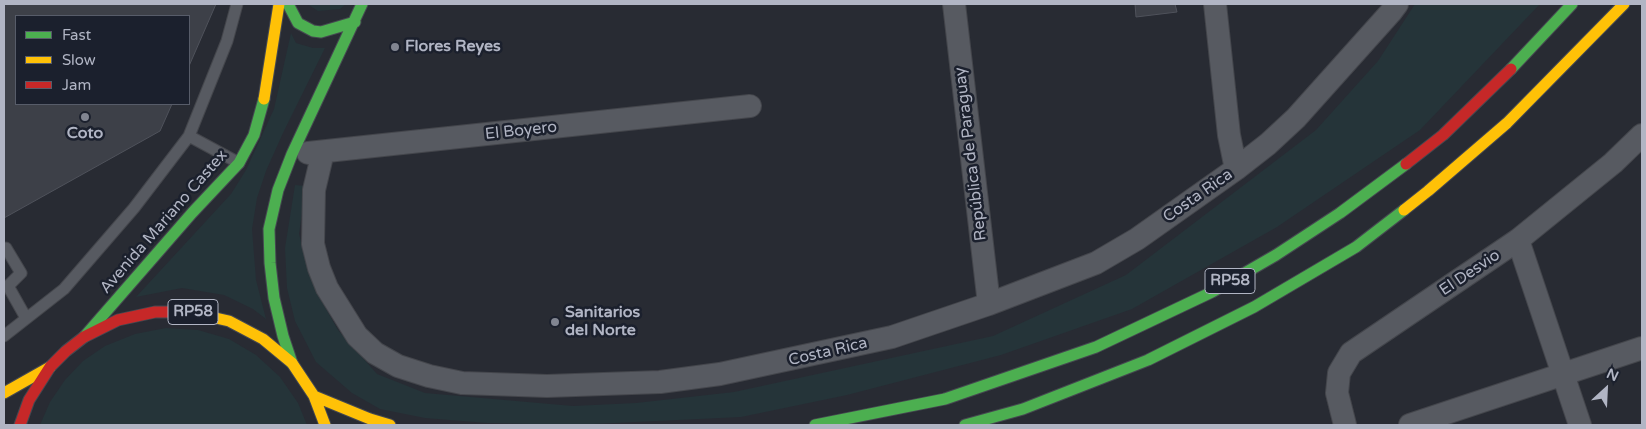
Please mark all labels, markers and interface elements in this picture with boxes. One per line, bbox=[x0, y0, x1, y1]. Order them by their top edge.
legend bbox=[15, 15, 190, 105]
text: Fast bbox=[62, 26, 91, 44]
place label: Flores Reyes bbox=[405, 37, 501, 57]
marker: Flores Reyes bbox=[389, 41, 401, 53]
text: Slow bbox=[62, 51, 96, 69]
street label: República de Paraguay bbox=[951, 66, 991, 242]
text: Jam bbox=[62, 76, 91, 94]
marker: Coto bbox=[79, 111, 91, 123]
street label: El Boyero bbox=[484, 118, 558, 144]
place label: Coto bbox=[67, 124, 103, 144]
street label: Avenida Mariano Castex bbox=[96, 146, 232, 298]
street label: Costa Rica bbox=[1160, 165, 1236, 227]
street label: El Desvio bbox=[1436, 246, 1504, 300]
road number: RP58 bbox=[1205, 268, 1255, 294]
road number: RP58 bbox=[168, 300, 218, 324]
place label: Sanitarios del Norte bbox=[565, 303, 640, 341]
marker: Sanitarios del Norte bbox=[549, 316, 561, 328]
street label: Costa Rica bbox=[787, 334, 869, 370]
north arrow bbox=[1581, 364, 1631, 414]
text: N bbox=[1604, 365, 1621, 385]

